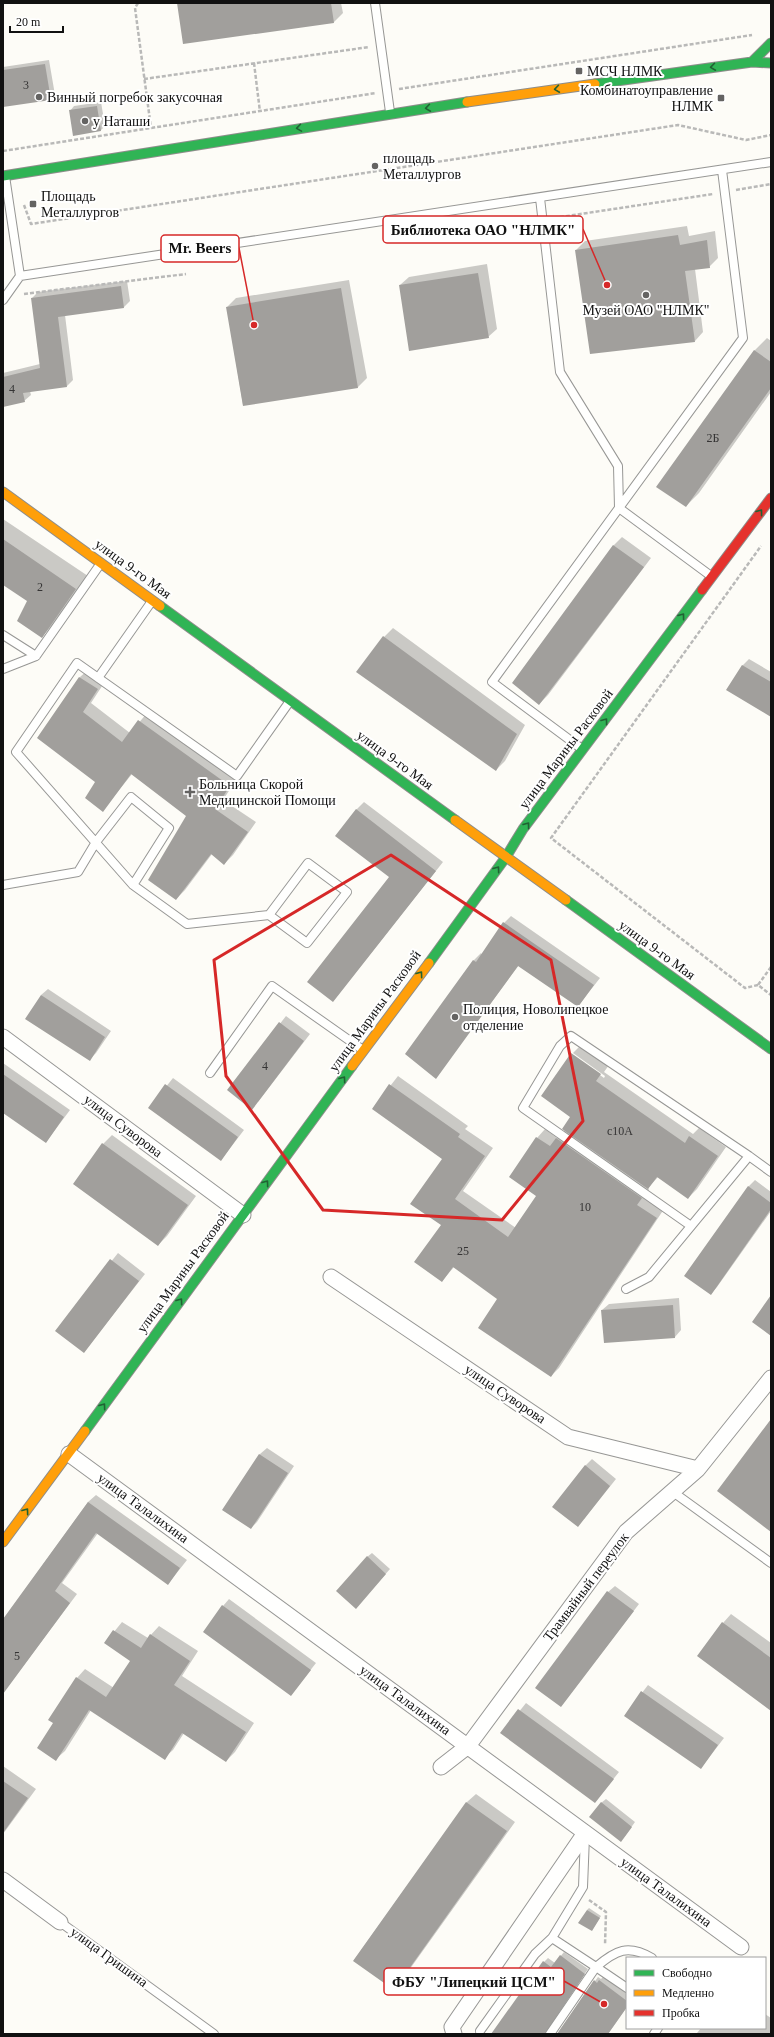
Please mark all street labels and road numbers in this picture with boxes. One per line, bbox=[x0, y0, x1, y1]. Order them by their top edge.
street label: улица 9-го Мая bbox=[92, 536, 175, 602]
street label: улица Марины Расковой bbox=[516, 686, 616, 812]
street label: улица 9-го Мая bbox=[354, 727, 437, 793]
street label: улица 9-го Мая bbox=[616, 917, 699, 983]
street label: улица Марины Расковой bbox=[326, 947, 424, 1074]
street label: улица Суворова bbox=[81, 1092, 166, 1161]
street label: улица Марины Расковой bbox=[134, 1208, 232, 1335]
street label: улица Суворова bbox=[462, 1361, 549, 1427]
street label: улица Талалихина bbox=[95, 1470, 192, 1546]
street label: Трамвайный переулок bbox=[540, 1530, 632, 1644]
street label: улица Талалихина bbox=[357, 1662, 454, 1738]
street label: улица Талалихина bbox=[618, 1854, 715, 1930]
street label: улица Гришина bbox=[67, 1924, 151, 1990]

